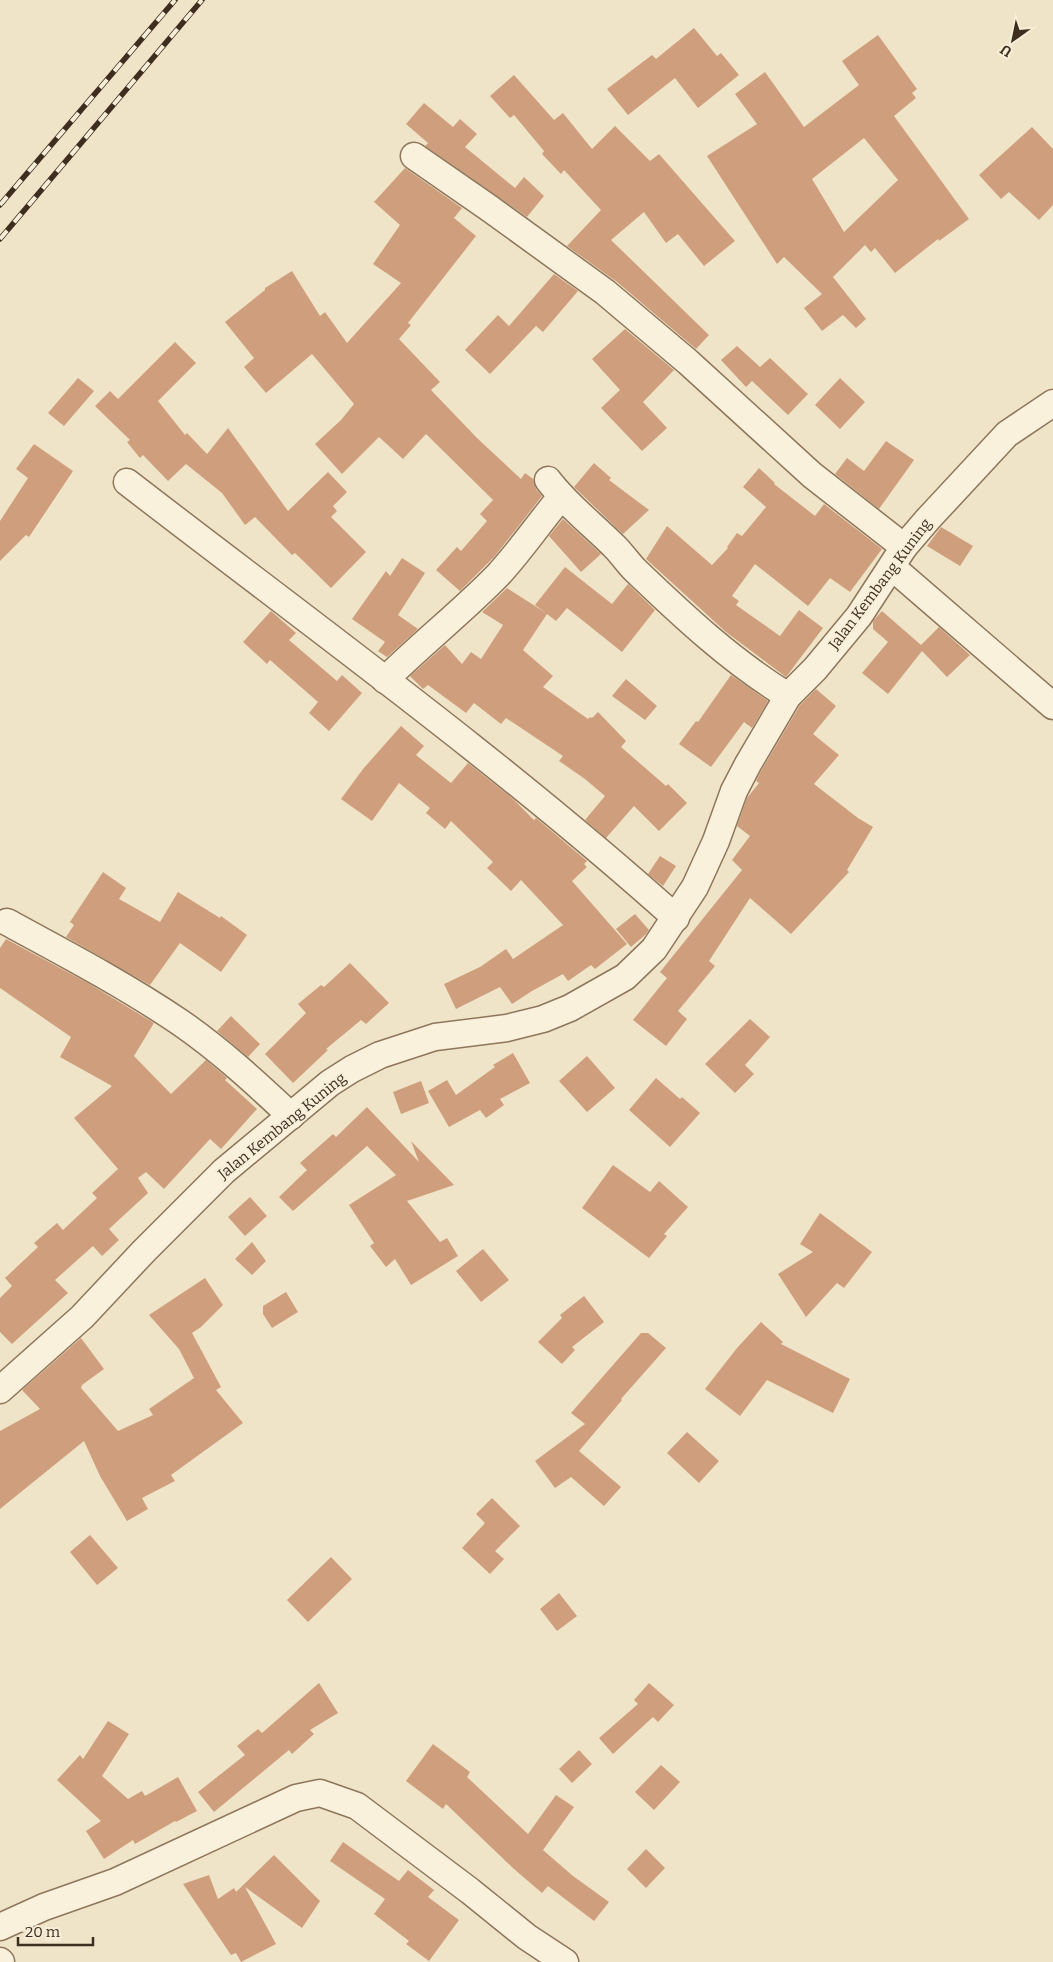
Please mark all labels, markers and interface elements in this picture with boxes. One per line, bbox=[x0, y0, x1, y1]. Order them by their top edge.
north arrow bbox=[988, 15, 1038, 65]
text: U bbox=[997, 40, 1015, 60]
street label: Jalan Kembang Kuning bbox=[824, 515, 935, 654]
street label: Jalan Kembang Kuning bbox=[214, 1069, 350, 1184]
scale bar bbox=[18, 1914, 92, 1946]
text: 20 m bbox=[25, 1923, 61, 1941]

